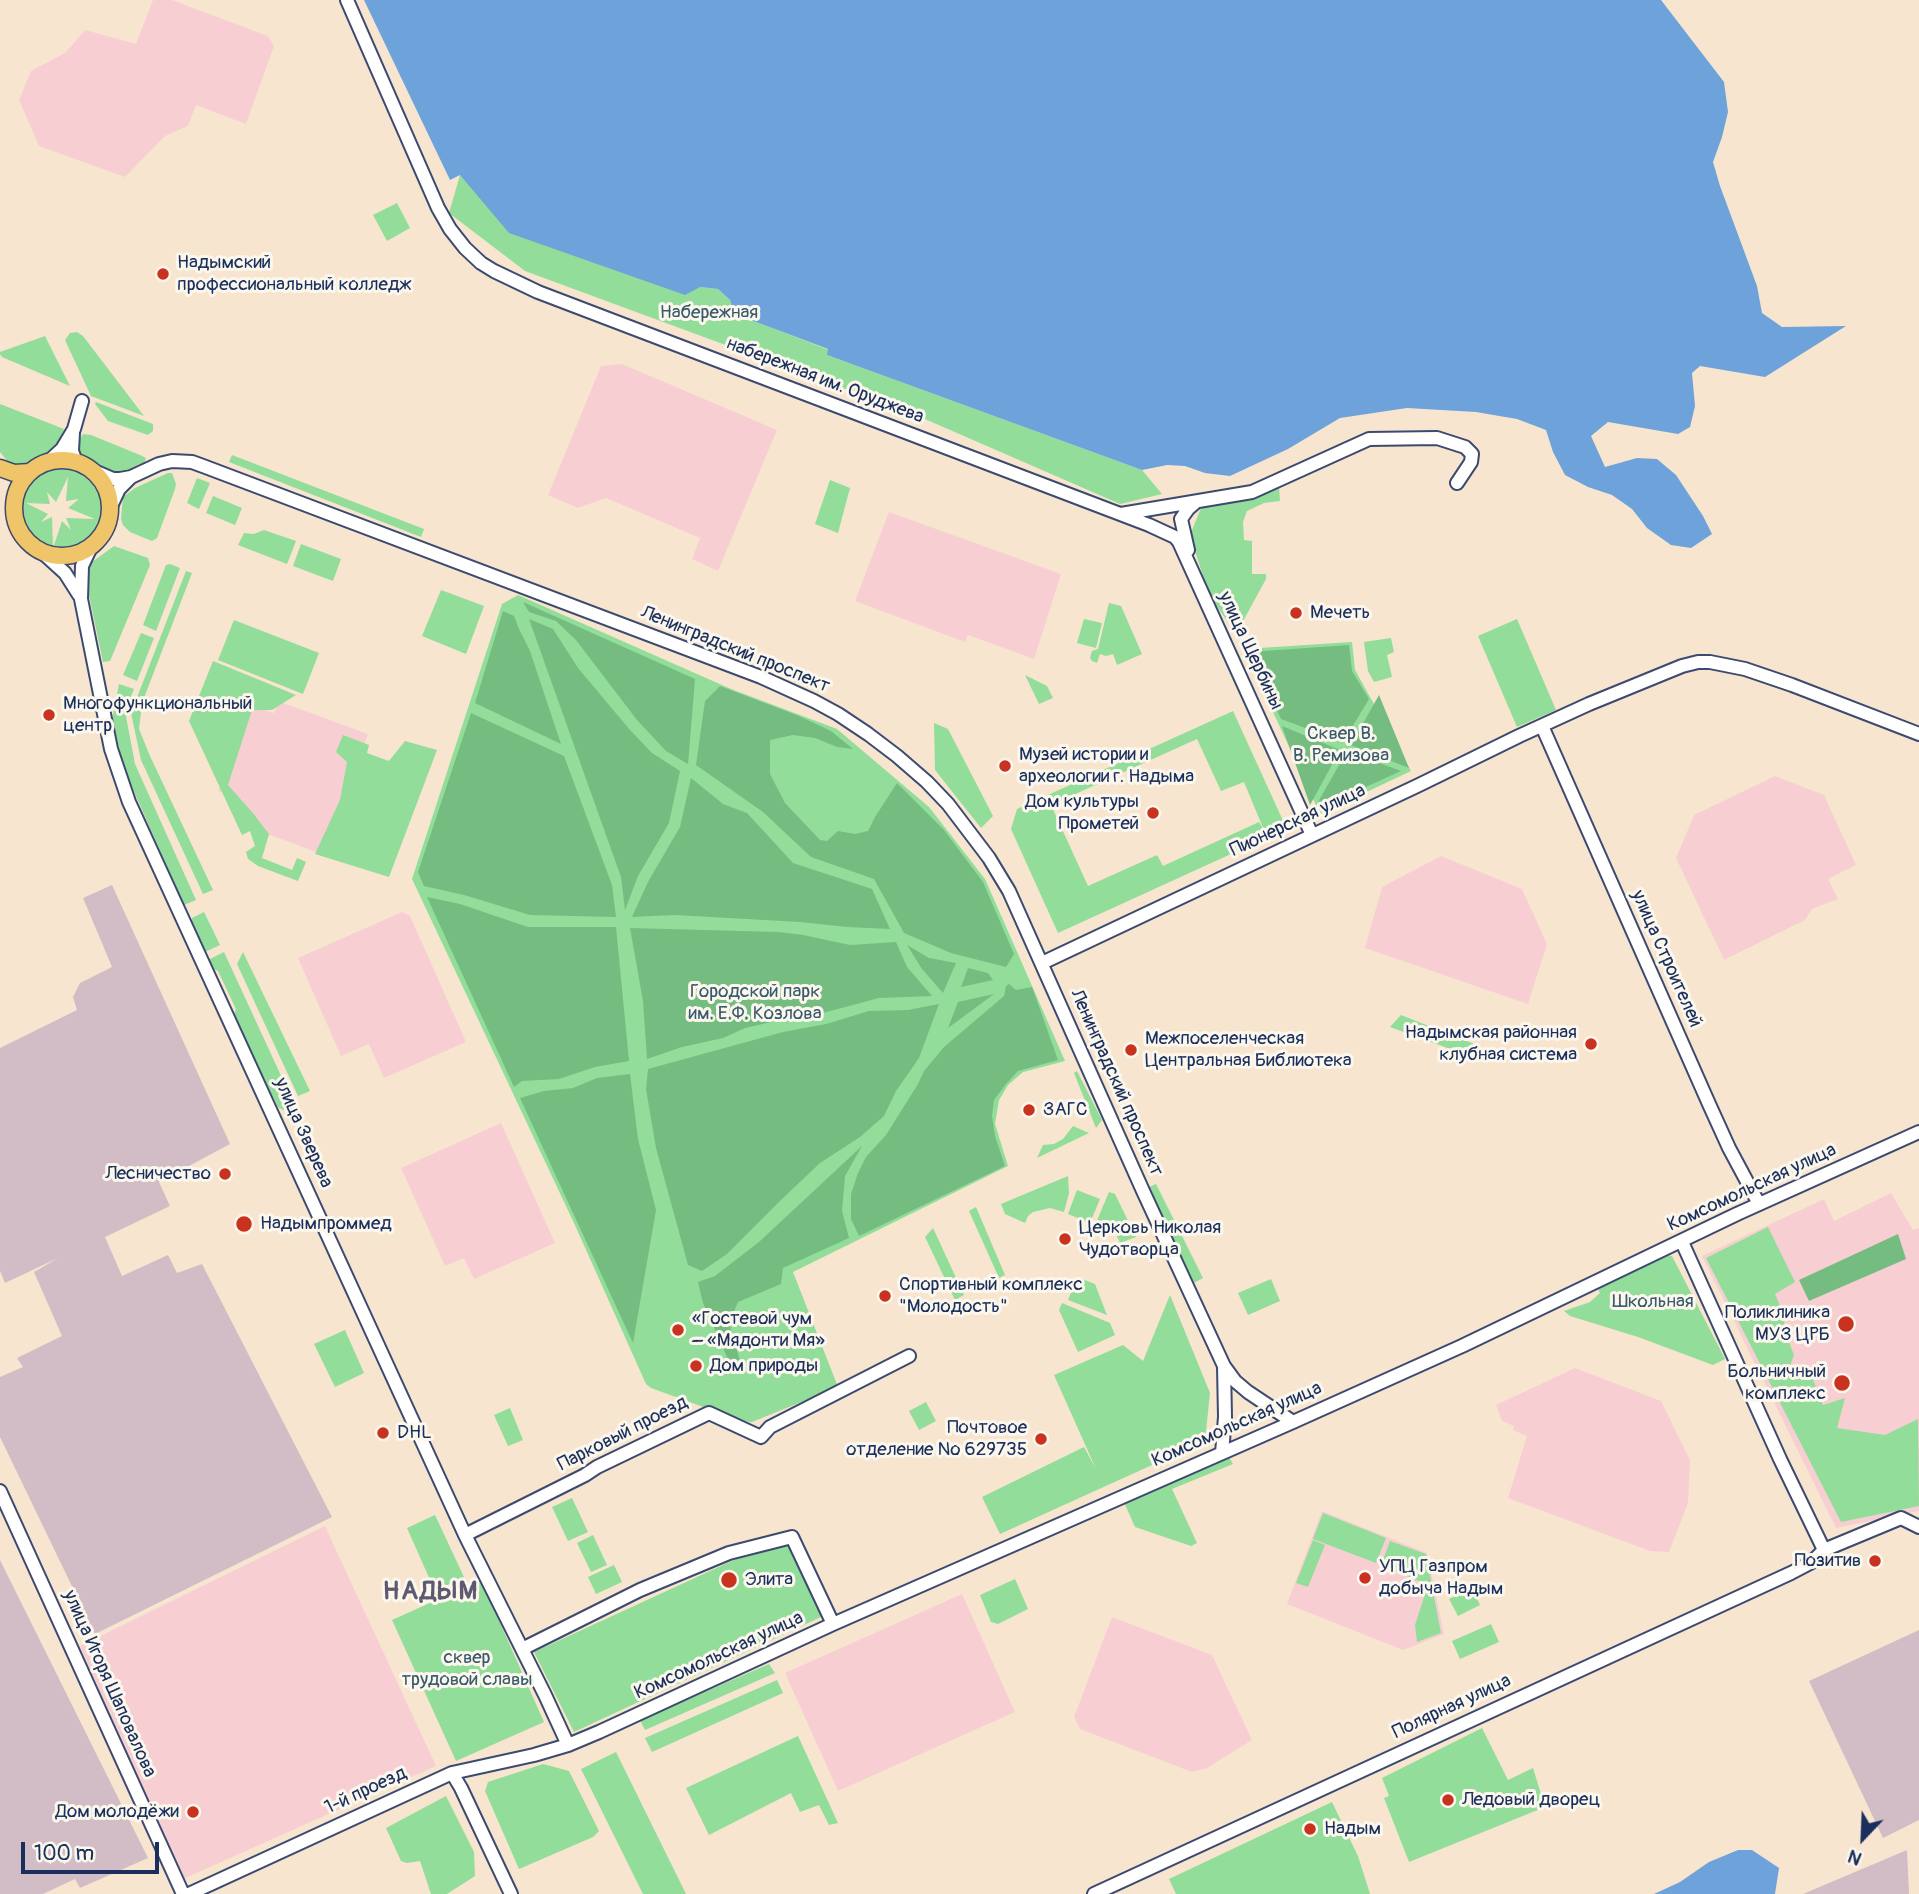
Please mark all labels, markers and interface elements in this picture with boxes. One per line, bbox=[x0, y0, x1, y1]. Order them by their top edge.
place label: Надымский профессиональный колледж bbox=[177, 252, 411, 296]
marker: Надымский профессиональный колледж bbox=[155, 266, 171, 282]
park label: Набережная bbox=[660, 302, 758, 324]
street label: набережная им. Оруджева bbox=[723, 333, 927, 429]
street label: улица Щербины bbox=[1213, 588, 1287, 714]
street label: Ленинградский проспект bbox=[637, 602, 833, 698]
place label: Мечеть bbox=[1310, 602, 1370, 624]
marker: Мечеть bbox=[1288, 605, 1304, 621]
place label: Многофункциональный центр bbox=[63, 693, 252, 737]
marker: Многофункциональный центр bbox=[41, 707, 57, 723]
park label: Сквер В. В. Ремизова bbox=[1293, 723, 1389, 767]
place label: Музей истории и археологии г. Надыма bbox=[1019, 744, 1194, 788]
marker: Музей истории и археологии г. Надыма bbox=[997, 758, 1013, 774]
street label: Пионерская улица bbox=[1227, 780, 1369, 862]
place label: Дом культуры Прометей bbox=[1025, 791, 1139, 835]
marker: Дом культуры Прометей bbox=[1145, 805, 1161, 821]
street label: улица Строителей bbox=[1626, 887, 1706, 1031]
park label: Городской парк им. Е.Ф. Козлова bbox=[689, 981, 821, 1025]
street label: Ленинградский проспект bbox=[1065, 986, 1167, 1180]
place label: Надымская районная клубная система bbox=[1405, 1022, 1577, 1066]
place label: Межпоселенческая Центральная Библиотека bbox=[1145, 1028, 1352, 1072]
marker: Надымская районная клубная система bbox=[1583, 1036, 1599, 1052]
marker: Межпоселенческая Центральная Библиотека bbox=[1123, 1042, 1139, 1058]
street label: улица Зверева bbox=[269, 1074, 337, 1192]
place label: ЗАГС bbox=[1043, 1099, 1088, 1121]
marker: ЗАГС bbox=[1021, 1102, 1037, 1118]
street label: Комсомольская улица bbox=[1664, 1139, 1840, 1237]
place label: Лесничество bbox=[105, 1163, 211, 1185]
marker: Лесничество bbox=[217, 1166, 233, 1182]
place label: Надымпроммед bbox=[260, 1213, 392, 1235]
marker: Надымпроммед bbox=[234, 1214, 254, 1234]
place label: Церковь Николая Чудотворца bbox=[1079, 1217, 1221, 1261]
marker: Церковь Николая Чудотворца bbox=[1057, 1231, 1073, 1247]
place label: Спортивный комплекс "Молодость" bbox=[899, 1274, 1083, 1318]
marker: Спортивный комплекс "Молодость" bbox=[877, 1288, 893, 1304]
park label: Школьная bbox=[1612, 1291, 1694, 1313]
place label: Поликлиника МУЗ ЦРБ bbox=[1725, 1302, 1830, 1346]
place label: «Гостевой чум – «Мядонти Мя» bbox=[692, 1308, 825, 1352]
marker: Поликлиника МУЗ ЦРБ bbox=[1836, 1314, 1856, 1334]
marker: «Гостевой чум – «Мядонти Мя» bbox=[670, 1322, 686, 1338]
place label: Дом природы bbox=[710, 1355, 818, 1377]
marker: Дом природы bbox=[688, 1358, 704, 1374]
place label: Больничный комплекс bbox=[1727, 1361, 1826, 1405]
marker: Больничный комплекс bbox=[1832, 1373, 1852, 1393]
street label: Комсомольская улица bbox=[1148, 1377, 1326, 1473]
street label: Парковый проезд bbox=[554, 1391, 692, 1477]
place label: Почтовое отделение № 629735 bbox=[846, 1417, 1027, 1461]
place label: DHL bbox=[397, 1422, 432, 1444]
marker: DHL bbox=[375, 1425, 391, 1441]
marker: Почтовое отделение № 629735 bbox=[1033, 1431, 1049, 1447]
place label: Позитив bbox=[1794, 1550, 1861, 1572]
marker: Позитив bbox=[1867, 1553, 1883, 1569]
place label: УПЦ Газпром добыча Надым bbox=[1379, 1556, 1503, 1600]
place label: Элита bbox=[745, 1569, 793, 1591]
marker: Элита bbox=[719, 1570, 739, 1590]
marker: УПЦ Газпром добыча Надым bbox=[1357, 1570, 1373, 1586]
district label: НАДЫМ bbox=[383, 1576, 479, 1608]
street label: улица Игоря Шаповалова bbox=[57, 1587, 161, 1781]
street label: Комсомольская улица bbox=[631, 1607, 807, 1705]
park label: сквер трудовой славы bbox=[401, 1647, 533, 1691]
street label: Полярная улица bbox=[1389, 1670, 1515, 1744]
street label: 1-й проезд bbox=[322, 1762, 410, 1820]
place label: Ледовый дворец bbox=[1462, 1789, 1600, 1811]
marker: Ледовый дворец bbox=[1440, 1792, 1456, 1808]
place label: Дом молодёжи bbox=[56, 1801, 179, 1823]
north arrow bbox=[1828, 1803, 1898, 1873]
marker: Дом молодёжи bbox=[185, 1804, 201, 1820]
place label: Надым bbox=[1324, 1818, 1381, 1840]
marker: Надым bbox=[1302, 1821, 1318, 1837]
scale bar bbox=[24, 1828, 163, 1872]
text: 100 m bbox=[34, 1840, 94, 1867]
text: N bbox=[1844, 1844, 1865, 1871]

